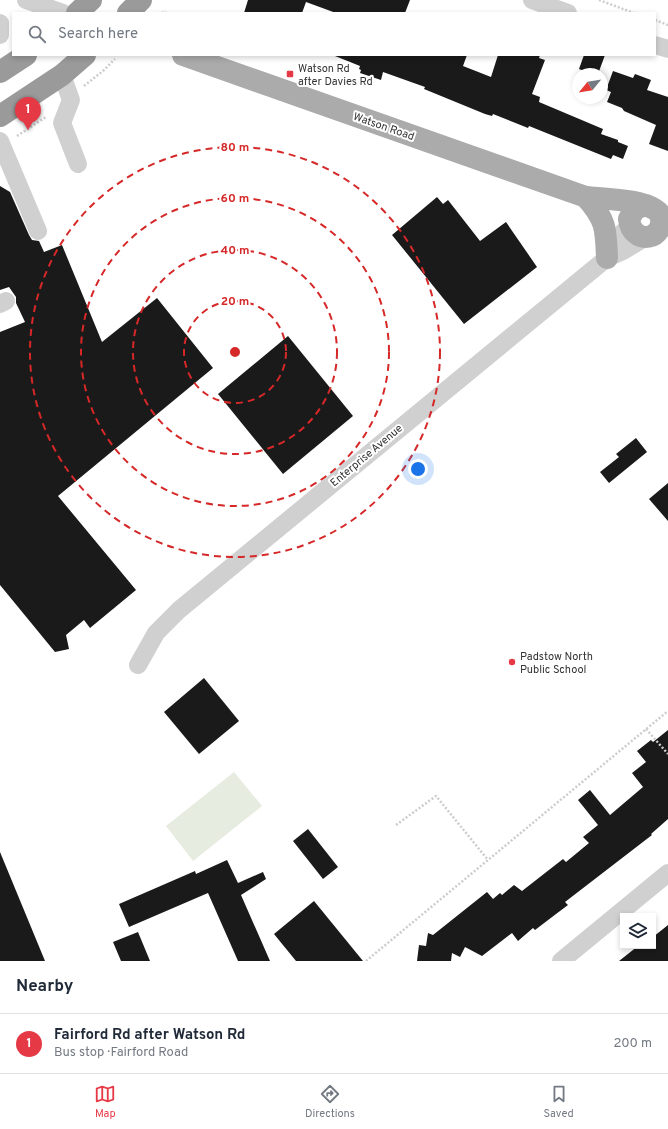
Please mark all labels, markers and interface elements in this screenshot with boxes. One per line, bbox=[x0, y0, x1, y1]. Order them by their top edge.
search box bbox=[12, 12, 656, 56]
icon: search bbox=[26, 23, 48, 45]
text: Search here bbox=[58, 25, 138, 44]
place label: Watson Rd after Davies Rd bbox=[298, 62, 373, 89]
north arrow bbox=[572, 68, 608, 104]
marker: Watson Rd after Davies Rd bbox=[285, 69, 295, 79]
pin: 1 bbox=[15, 97, 41, 130]
street label: Watson Road bbox=[351, 110, 416, 144]
text: 80 m bbox=[221, 140, 249, 156]
text: 60 m bbox=[221, 191, 249, 207]
text: 40 m bbox=[220, 243, 250, 259]
text: 20 m bbox=[221, 294, 249, 310]
centre of rings bbox=[228, 345, 242, 359]
street label: Enterprise Avenue bbox=[328, 421, 406, 490]
your location bbox=[408, 459, 428, 479]
place label: Padstow North Public School bbox=[520, 650, 593, 677]
marker: Padstow North Public School bbox=[507, 657, 517, 667]
map controls bbox=[620, 913, 656, 949]
button: layers bbox=[620, 913, 656, 949]
text: Nearby bbox=[16, 976, 73, 998]
text: Fairford Rd after Watson Rd bbox=[54, 1026, 245, 1045]
text: 1 bbox=[26, 1036, 32, 1052]
text: 200 m bbox=[613, 1036, 652, 1052]
text: Bus stop · Fairford Road bbox=[54, 1045, 188, 1061]
tab: Map bbox=[94, 1083, 116, 1121]
tab: Directions bbox=[305, 1083, 355, 1121]
tab: Saved bbox=[543, 1083, 574, 1121]

